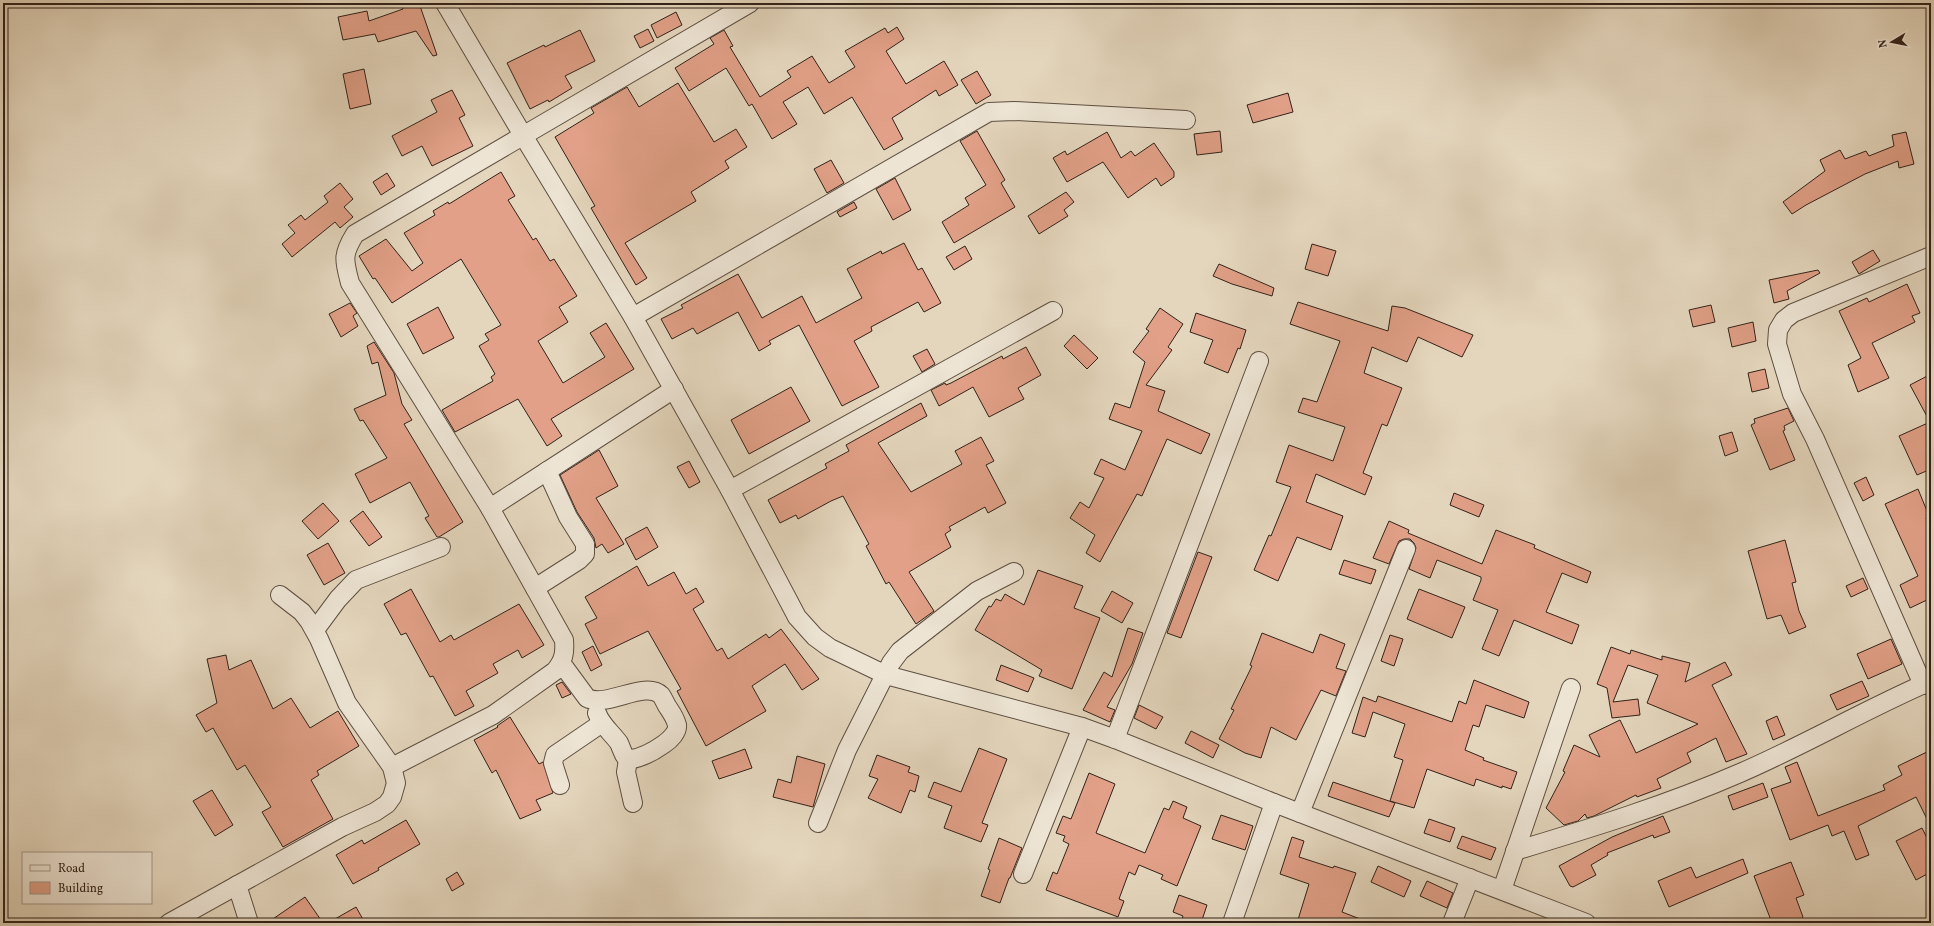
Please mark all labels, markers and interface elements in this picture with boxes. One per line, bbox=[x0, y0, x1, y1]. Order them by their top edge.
north arrow bbox=[1872, 22, 1912, 62]
text: N bbox=[1876, 38, 1892, 49]
legend bbox=[22, 852, 152, 904]
text: Road bbox=[58, 861, 85, 877]
text: Building bbox=[58, 881, 103, 897]

